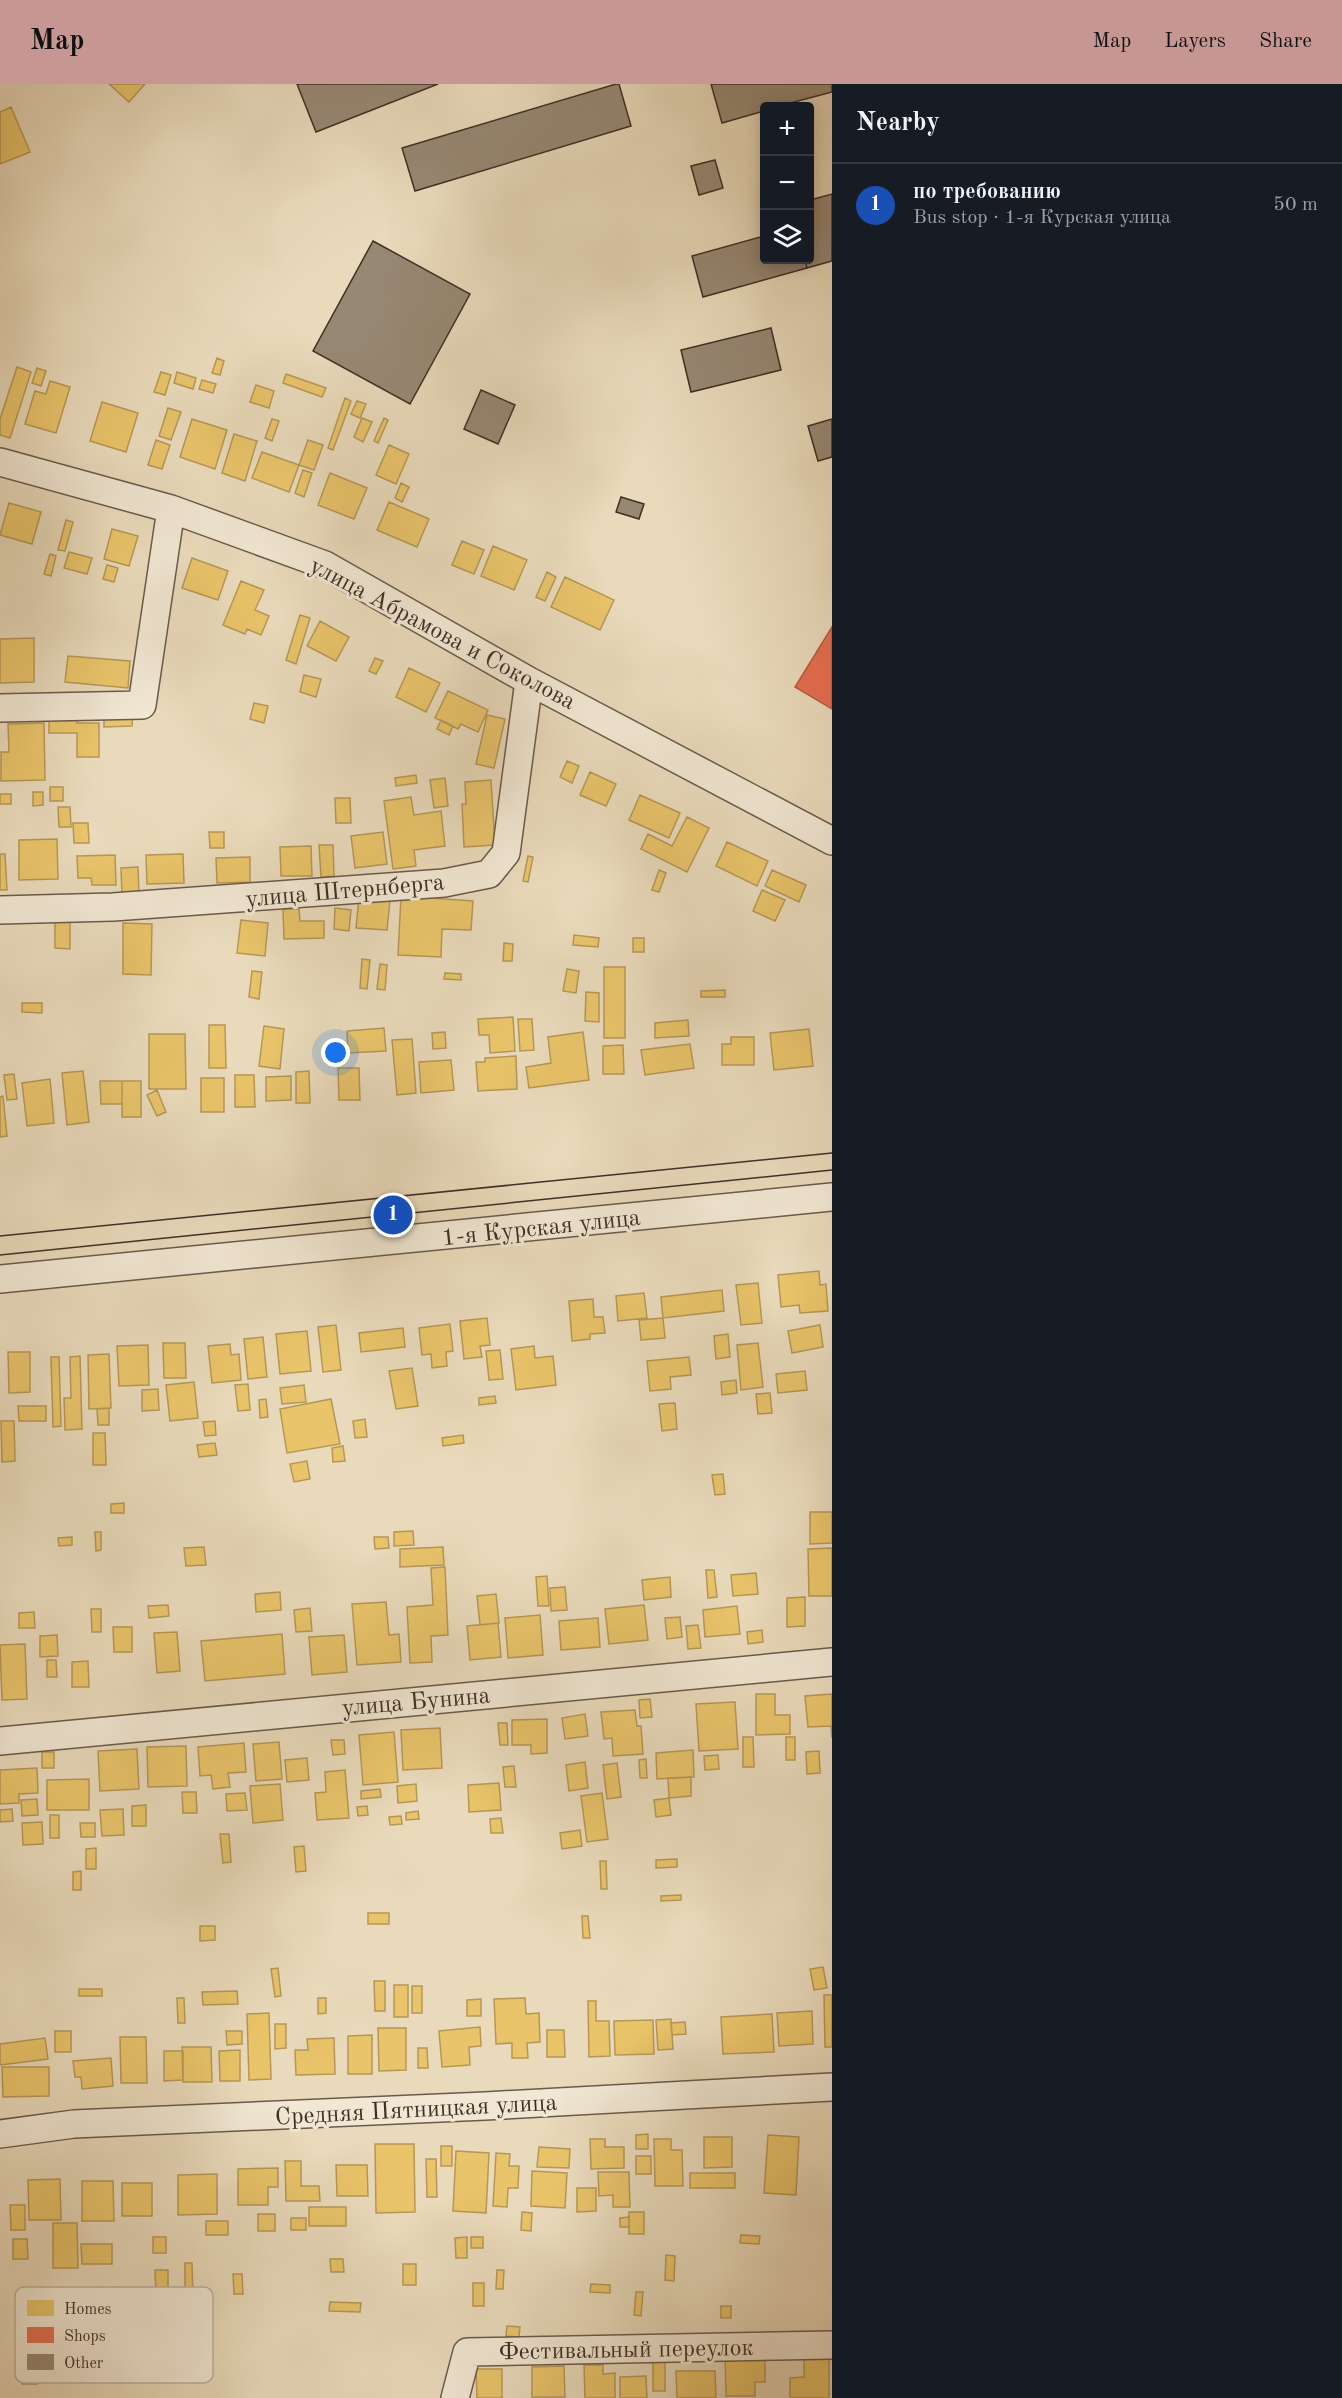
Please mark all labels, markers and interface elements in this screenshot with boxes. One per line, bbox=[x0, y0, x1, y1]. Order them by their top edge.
text: Map bbox=[30, 28, 84, 56]
text: Map bbox=[1092, 31, 1131, 52]
text: Layers bbox=[1164, 31, 1226, 52]
text: Share bbox=[1259, 31, 1312, 52]
map controls bbox=[760, 102, 814, 264]
button: + bbox=[760, 102, 814, 156]
text: Nearby bbox=[856, 110, 940, 136]
button: − bbox=[760, 156, 814, 210]
text: по требованию bbox=[913, 181, 1061, 203]
text: 1 bbox=[870, 195, 881, 215]
text: 50 m bbox=[1273, 195, 1318, 215]
text: Bus stop · 1-я Курская улица bbox=[913, 208, 1171, 228]
button: layers bbox=[760, 210, 814, 264]
street label: улица Абрамова и Соколова bbox=[305, 554, 579, 715]
street label: улица Штернберга bbox=[245, 871, 446, 913]
your location bbox=[321, 1038, 350, 1067]
pin: 1 bbox=[374, 1192, 412, 1238]
street label: 1-я Курская улица bbox=[441, 1207, 642, 1251]
street label: улица Бунина bbox=[341, 1685, 492, 1721]
street label: Средняя Пятницкая улица bbox=[274, 2092, 558, 2130]
legend bbox=[15, 2287, 213, 2383]
text: Homes bbox=[64, 2302, 112, 2318]
text: Shops bbox=[64, 2329, 106, 2345]
street label: Фестивальный переулок bbox=[498, 2337, 754, 2365]
text: Other bbox=[64, 2356, 104, 2372]

